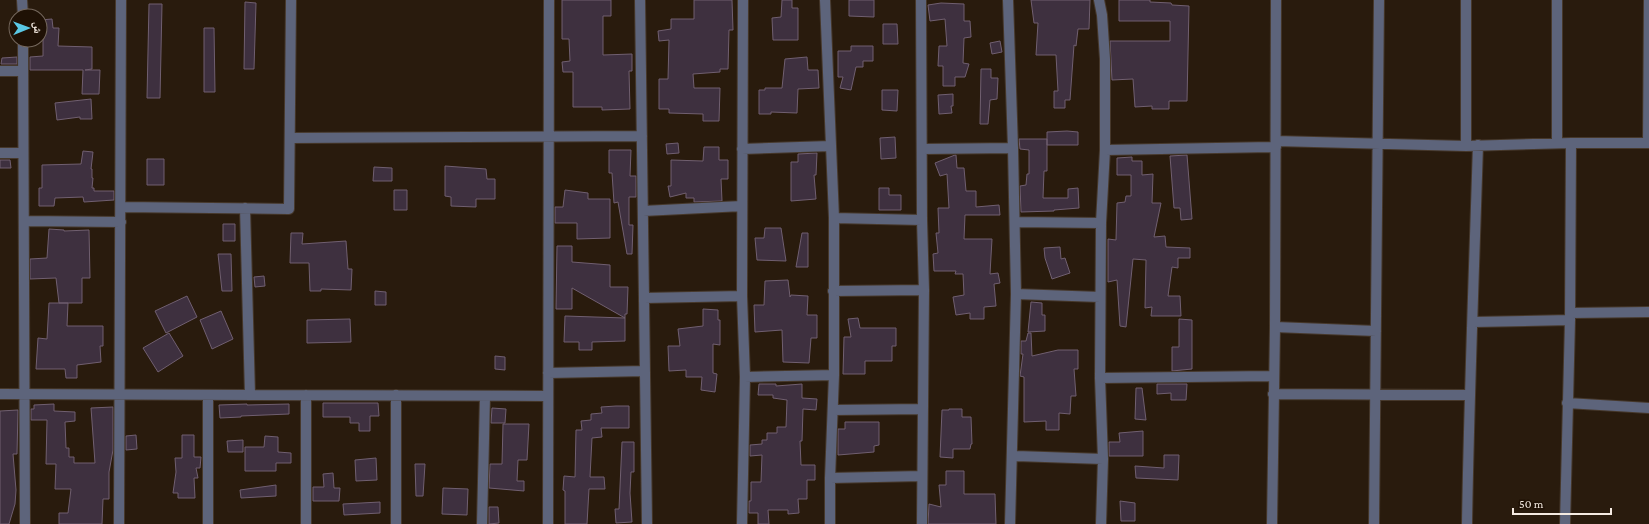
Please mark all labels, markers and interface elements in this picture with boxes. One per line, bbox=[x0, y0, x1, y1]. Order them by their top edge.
north arrow bbox=[8, 8, 48, 48]
text: ش bbox=[30, 22, 44, 34]
scale bar bbox=[1513, 490, 1611, 516]
text: 50 m bbox=[1519, 497, 1544, 511]

